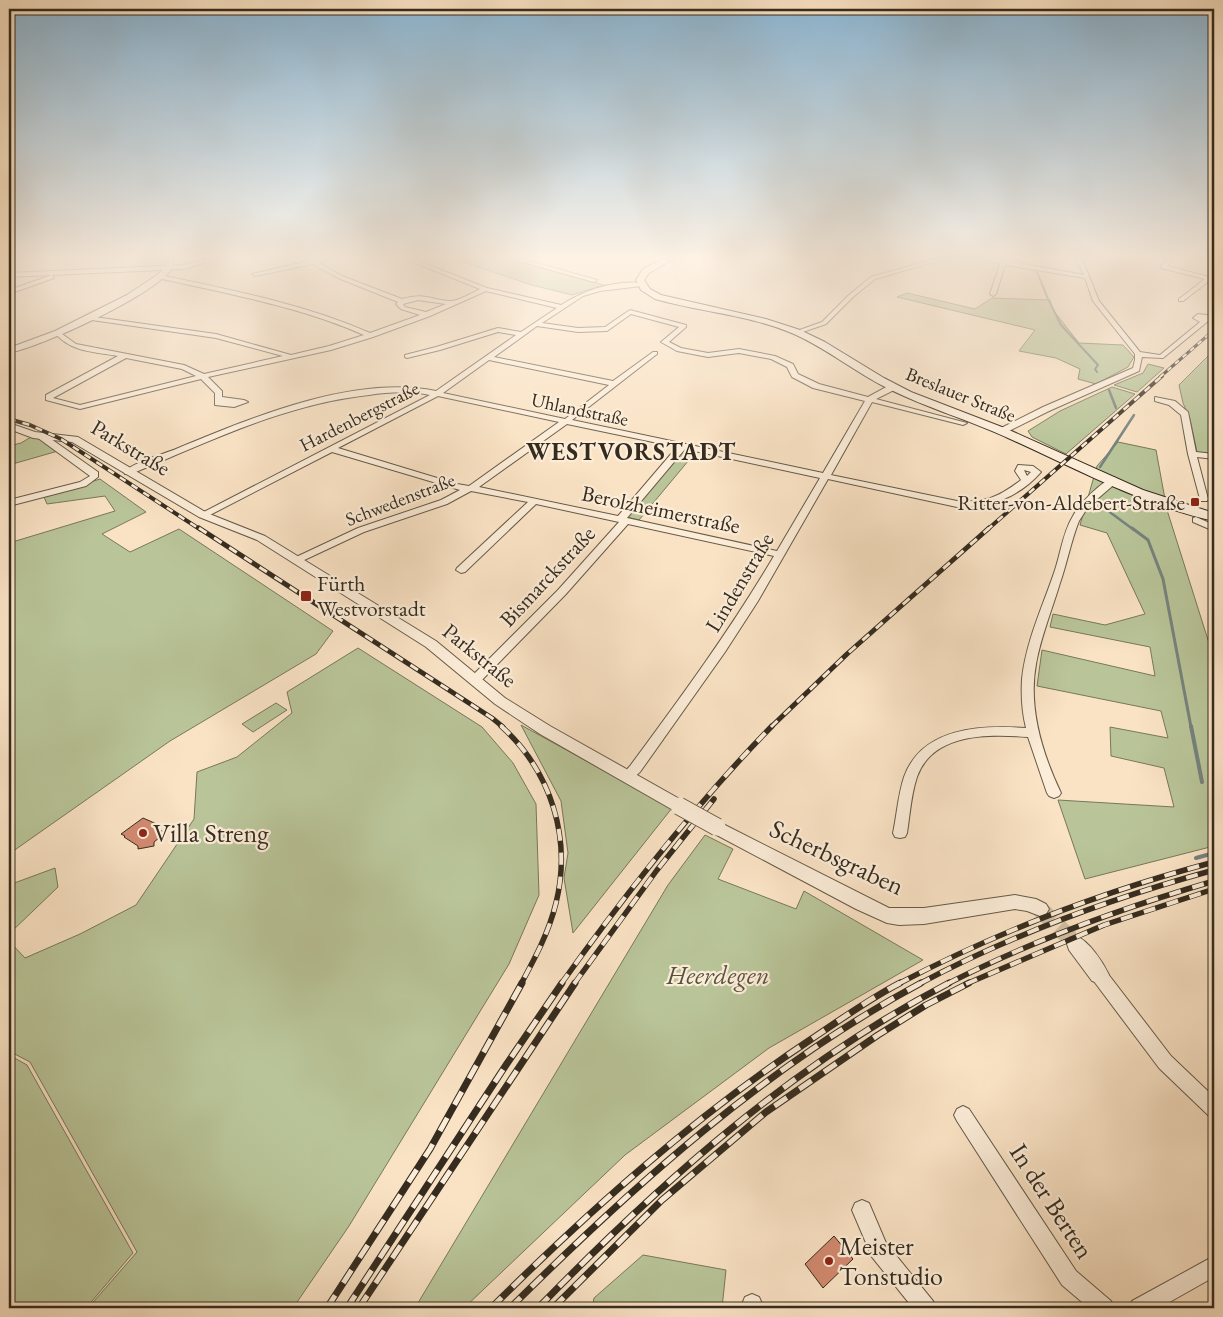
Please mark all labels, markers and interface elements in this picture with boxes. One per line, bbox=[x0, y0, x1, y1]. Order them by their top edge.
street label: Breslauer Straße bbox=[902, 361, 1019, 428]
street label: Hardenbergstraße bbox=[295, 376, 423, 457]
street label: Uhlandstraße bbox=[529, 387, 631, 432]
street label: Parkstraße bbox=[86, 413, 176, 483]
district label: WESTVORSTADT bbox=[526, 436, 736, 467]
street label: Schwedenstraße bbox=[342, 467, 459, 532]
street label: Berolzheimerstraße bbox=[579, 479, 743, 541]
place label: Ritter-von-Aldebert-Straße bbox=[957, 488, 1185, 517]
marker: Ritter-von-Aldebert-Straße bbox=[1189, 496, 1201, 508]
street label: Bismarckstraße bbox=[493, 519, 602, 633]
street label: Lindenstraße bbox=[698, 527, 781, 637]
place label: Fürth Westvorstadt bbox=[317, 569, 426, 623]
marker: Fürth Westvorstadt bbox=[299, 589, 313, 603]
street label: Parkstraße bbox=[437, 617, 523, 694]
street label: Scherbsgraben bbox=[764, 811, 910, 903]
place label: Villa Streng bbox=[153, 816, 269, 850]
marker: Villa Streng bbox=[137, 827, 149, 839]
park label: Heerdegen bbox=[666, 958, 769, 992]
street label: In der Berten bbox=[1002, 1137, 1102, 1265]
place label: Meister Tonstudio bbox=[839, 1229, 943, 1293]
marker: Meister Tonstudio bbox=[823, 1255, 835, 1267]

